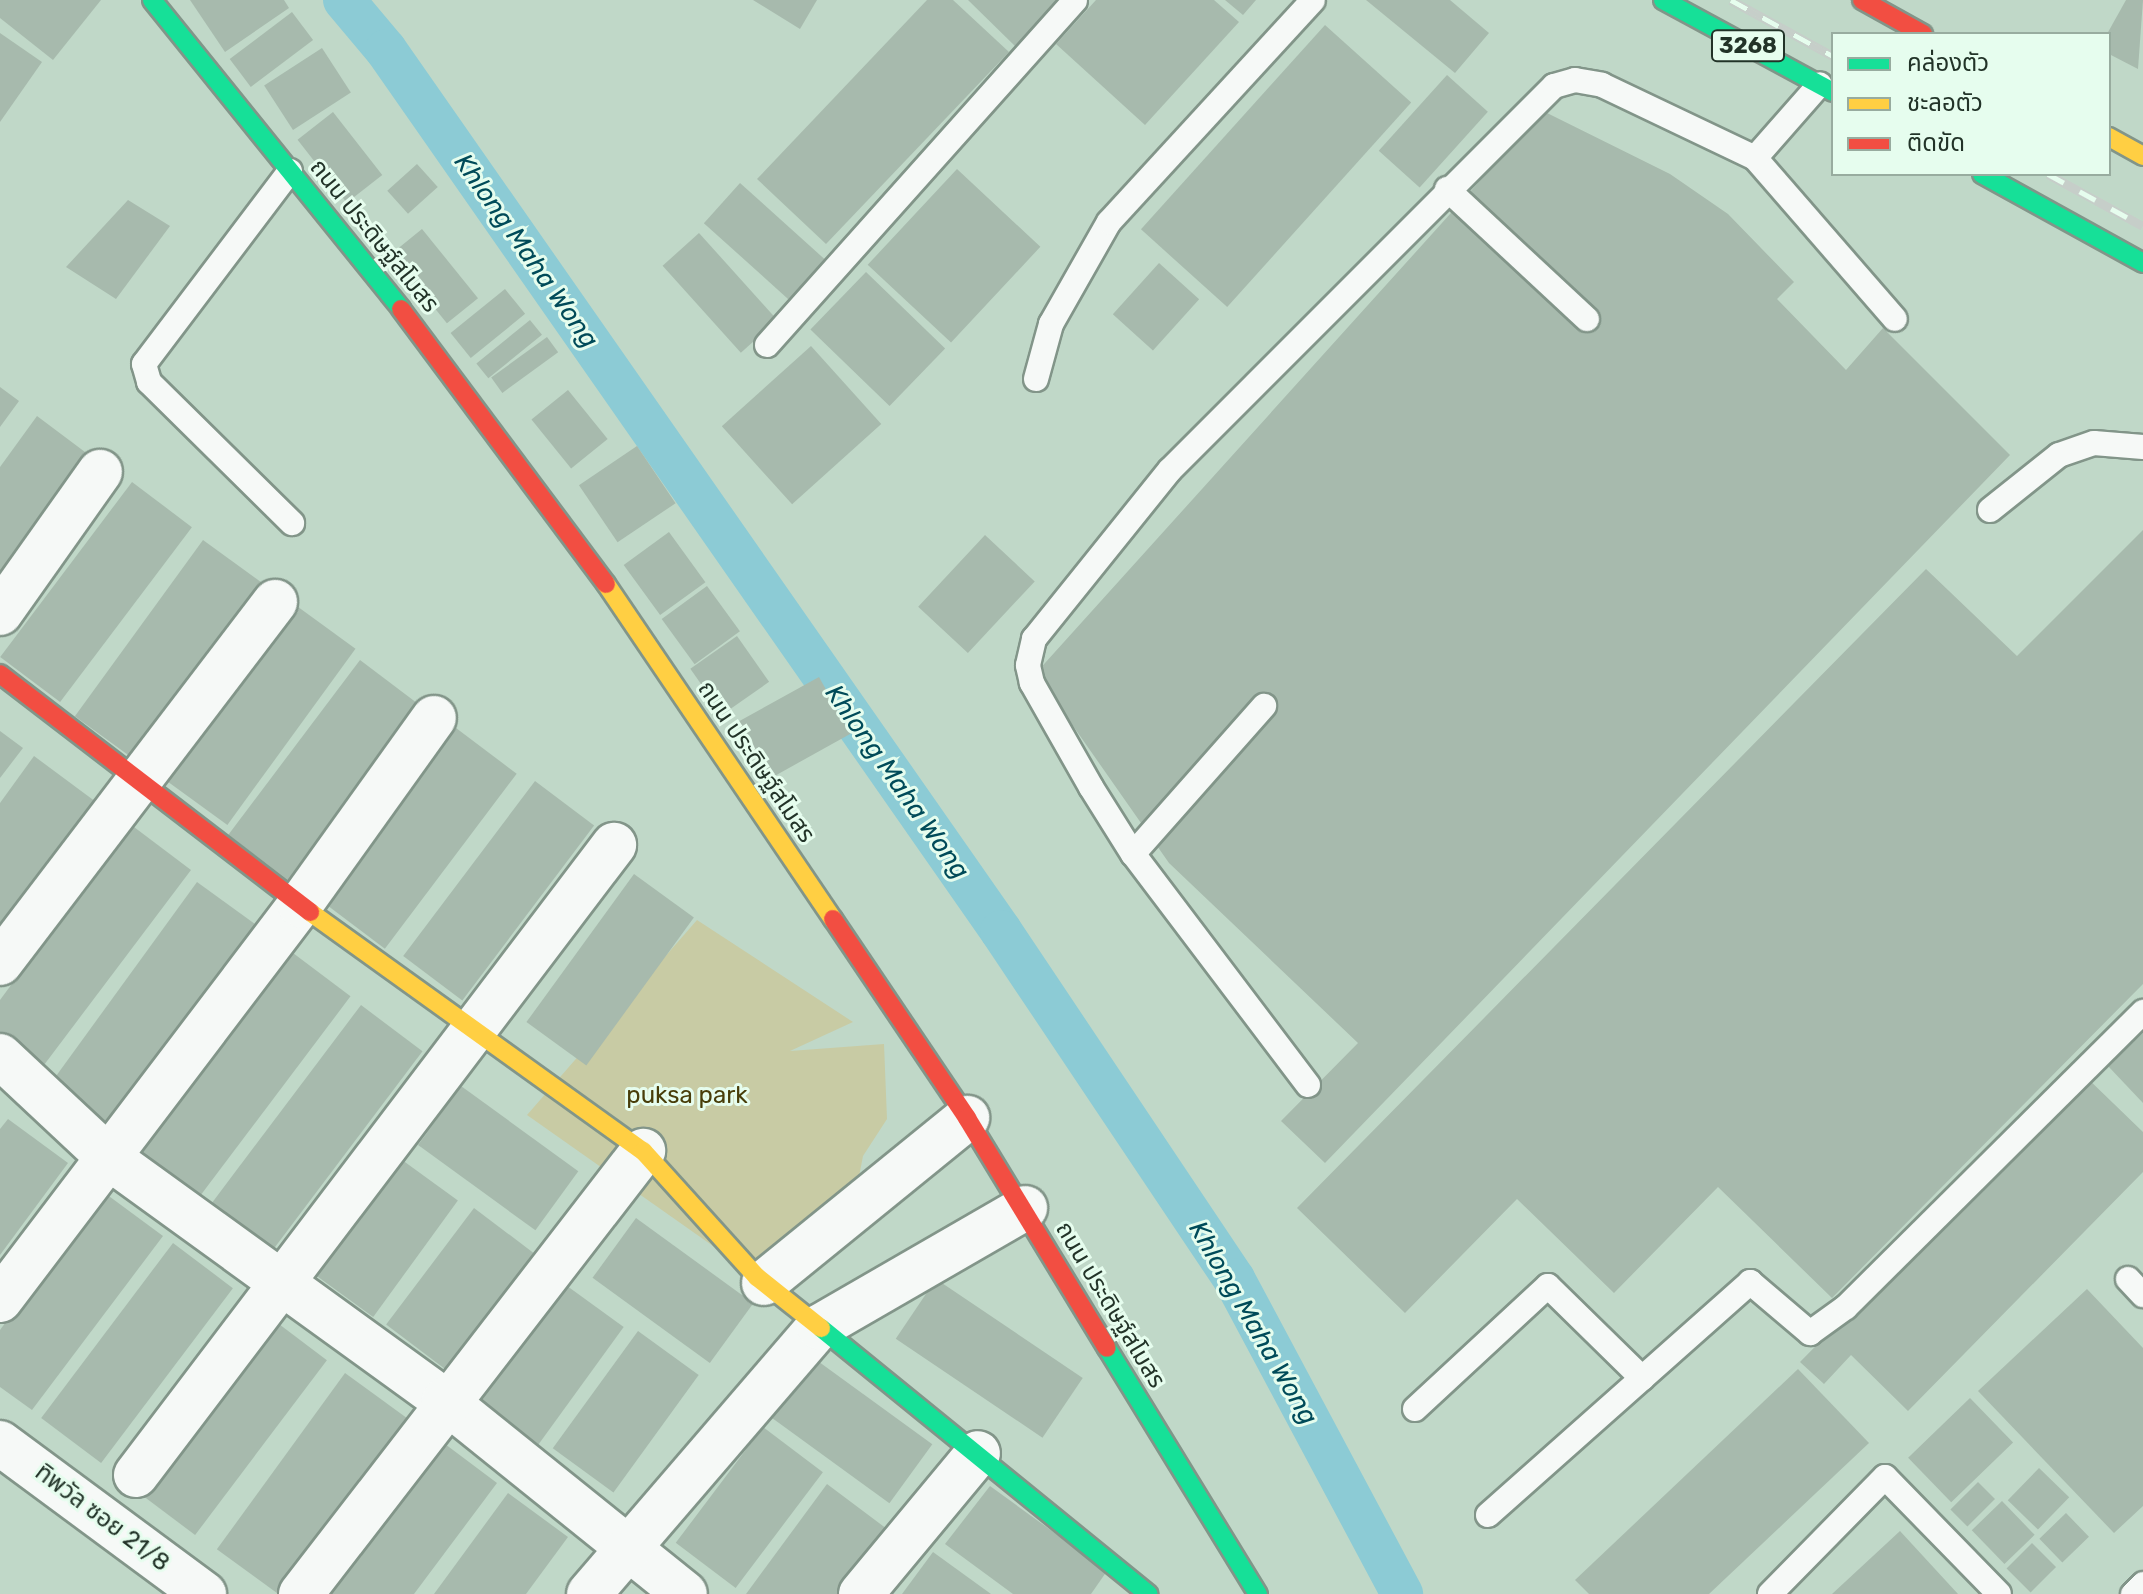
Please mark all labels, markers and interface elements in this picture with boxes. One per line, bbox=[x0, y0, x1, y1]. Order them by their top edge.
road number: 3268 bbox=[1710, 28, 1786, 64]
legend bbox=[1831, 32, 2111, 176]
text: คล่องตัว bbox=[1907, 49, 1989, 77]
text: ชะลอตัว bbox=[1907, 89, 1983, 117]
text: ติดขัด bbox=[1907, 129, 1965, 157]
water label: Khlong Maha Wong bbox=[447, 148, 605, 354]
street label: ถนน ประดิษฐ์สโมสร bbox=[303, 154, 445, 318]
street label: ถนน ประดิษฐ์สโมสร bbox=[691, 676, 821, 848]
water label: Khlong Maha Wong bbox=[818, 679, 976, 885]
park label: puksa park bbox=[626, 1082, 748, 1110]
water label: Khlong Maha Wong bbox=[1182, 1216, 1324, 1430]
street label: ถนน ประดิษฐ์สโมสร bbox=[1049, 1217, 1171, 1393]
street label: ทิพวัล ซอย 21/8 bbox=[29, 1458, 175, 1578]

